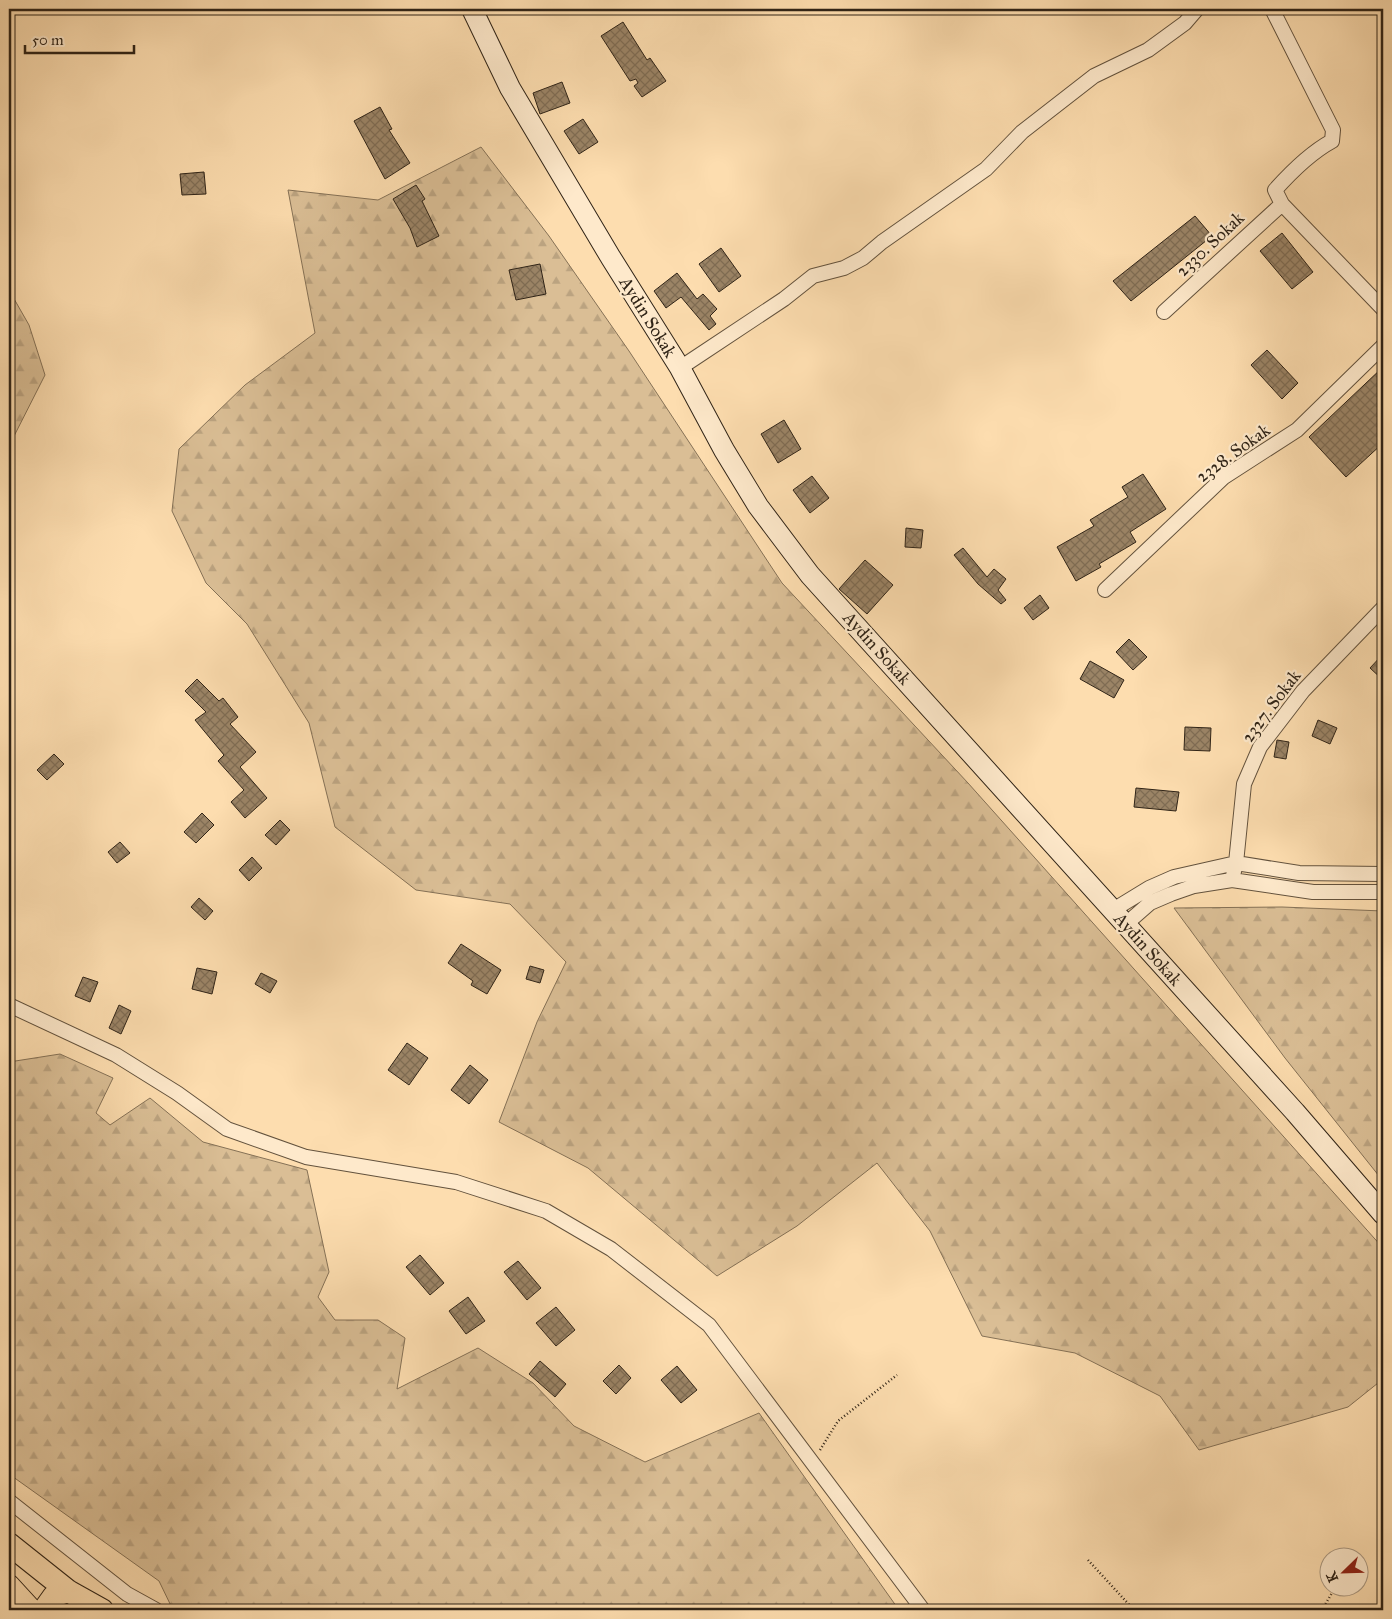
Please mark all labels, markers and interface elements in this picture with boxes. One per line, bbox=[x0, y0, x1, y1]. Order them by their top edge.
scale bar bbox=[25, 22, 134, 54]
text: 50 m bbox=[32, 31, 64, 49]
street label: 2330. Sokak bbox=[1171, 206, 1249, 281]
street label: Aydin Sokak bbox=[614, 272, 682, 362]
street label: 2328. Sokak bbox=[1192, 418, 1275, 487]
street label: Aydin Sokak bbox=[838, 606, 916, 690]
street label: 2327. Sokak bbox=[1237, 665, 1306, 747]
street label: Aydin Sokak bbox=[1109, 907, 1187, 991]
north arrow bbox=[1320, 1546, 1370, 1596]
text: K bbox=[1322, 1568, 1342, 1585]

